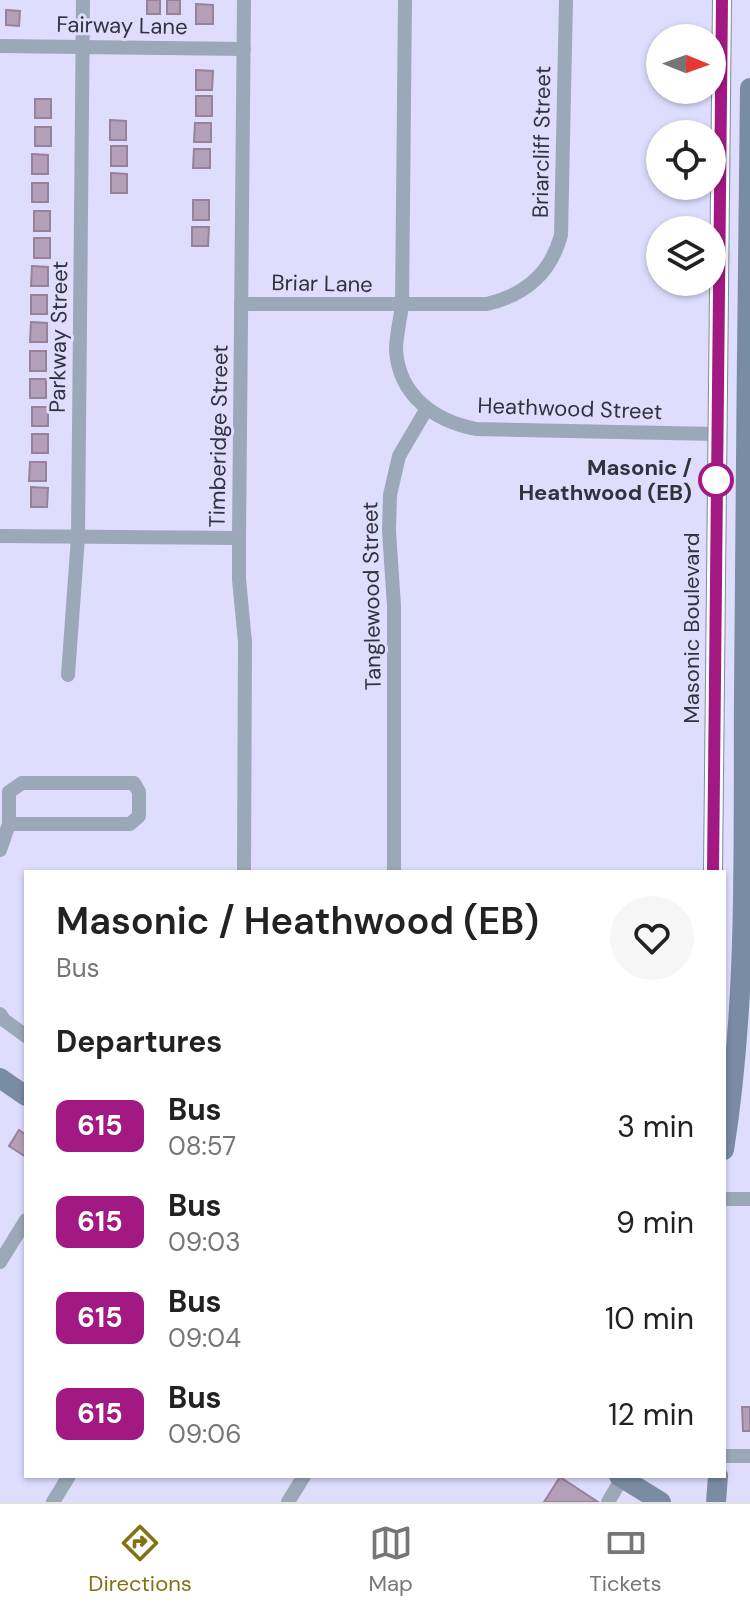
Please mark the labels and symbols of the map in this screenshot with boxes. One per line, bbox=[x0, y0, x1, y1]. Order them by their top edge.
street label: Fairway Lane bbox=[56, 10, 188, 41]
north arrow bbox=[646, 24, 726, 104]
street label: Briarcliff Street bbox=[526, 66, 557, 218]
street label: Parkway Street bbox=[43, 261, 74, 413]
street label: Briar Lane bbox=[271, 268, 373, 299]
street label: Timberidge Street bbox=[202, 344, 235, 528]
street label: Heathwood Street bbox=[477, 391, 663, 426]
place label: Masonic / Heathwood (EB) bbox=[518, 453, 692, 507]
marker: Masonic / Heathwood (EB) bbox=[699, 463, 733, 497]
street label: Tanglewood Street bbox=[355, 501, 388, 691]
street label: Masonic Boulevard bbox=[677, 532, 706, 724]

